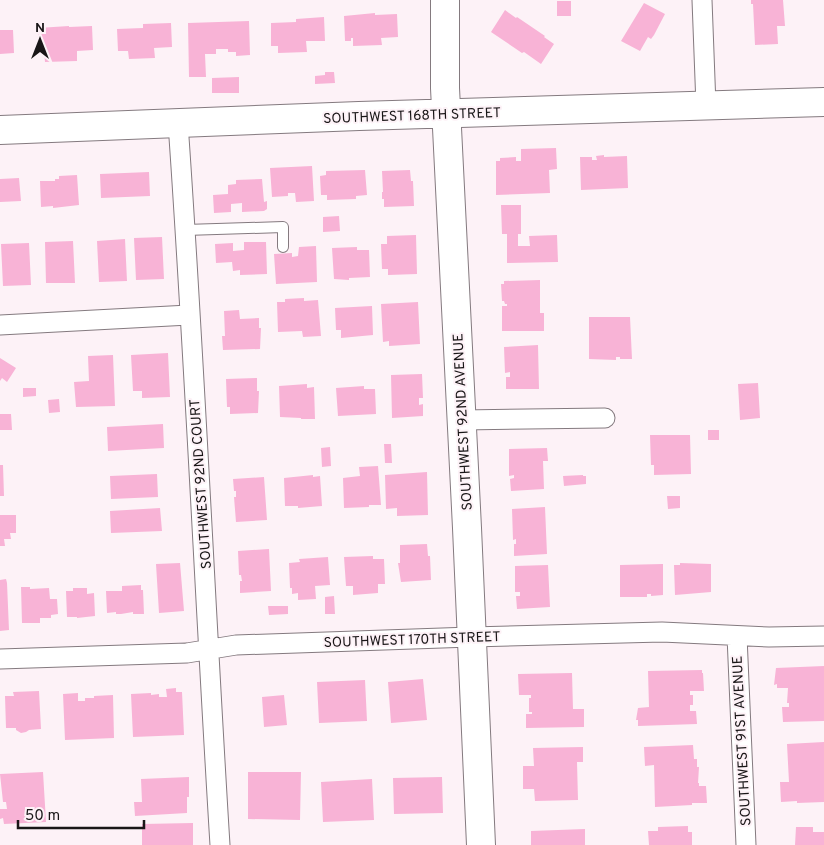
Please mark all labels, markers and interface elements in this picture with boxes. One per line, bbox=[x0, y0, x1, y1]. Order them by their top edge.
north arrow bbox=[15, 15, 65, 65]
text: N bbox=[35, 20, 45, 37]
street label: SOUTHWEST 168TH STREET bbox=[323, 105, 501, 128]
street label: SOUTHWEST 92ND AVENUE bbox=[450, 333, 477, 511]
street label: SOUTHWEST 92ND COURT bbox=[187, 398, 216, 569]
street label: SOUTHWEST 170TH STREET bbox=[323, 629, 501, 652]
street label: SOUTHWEST 91ST AVENUE bbox=[730, 655, 755, 826]
scale bar bbox=[18, 798, 144, 830]
text: 50 m bbox=[25, 807, 60, 826]

